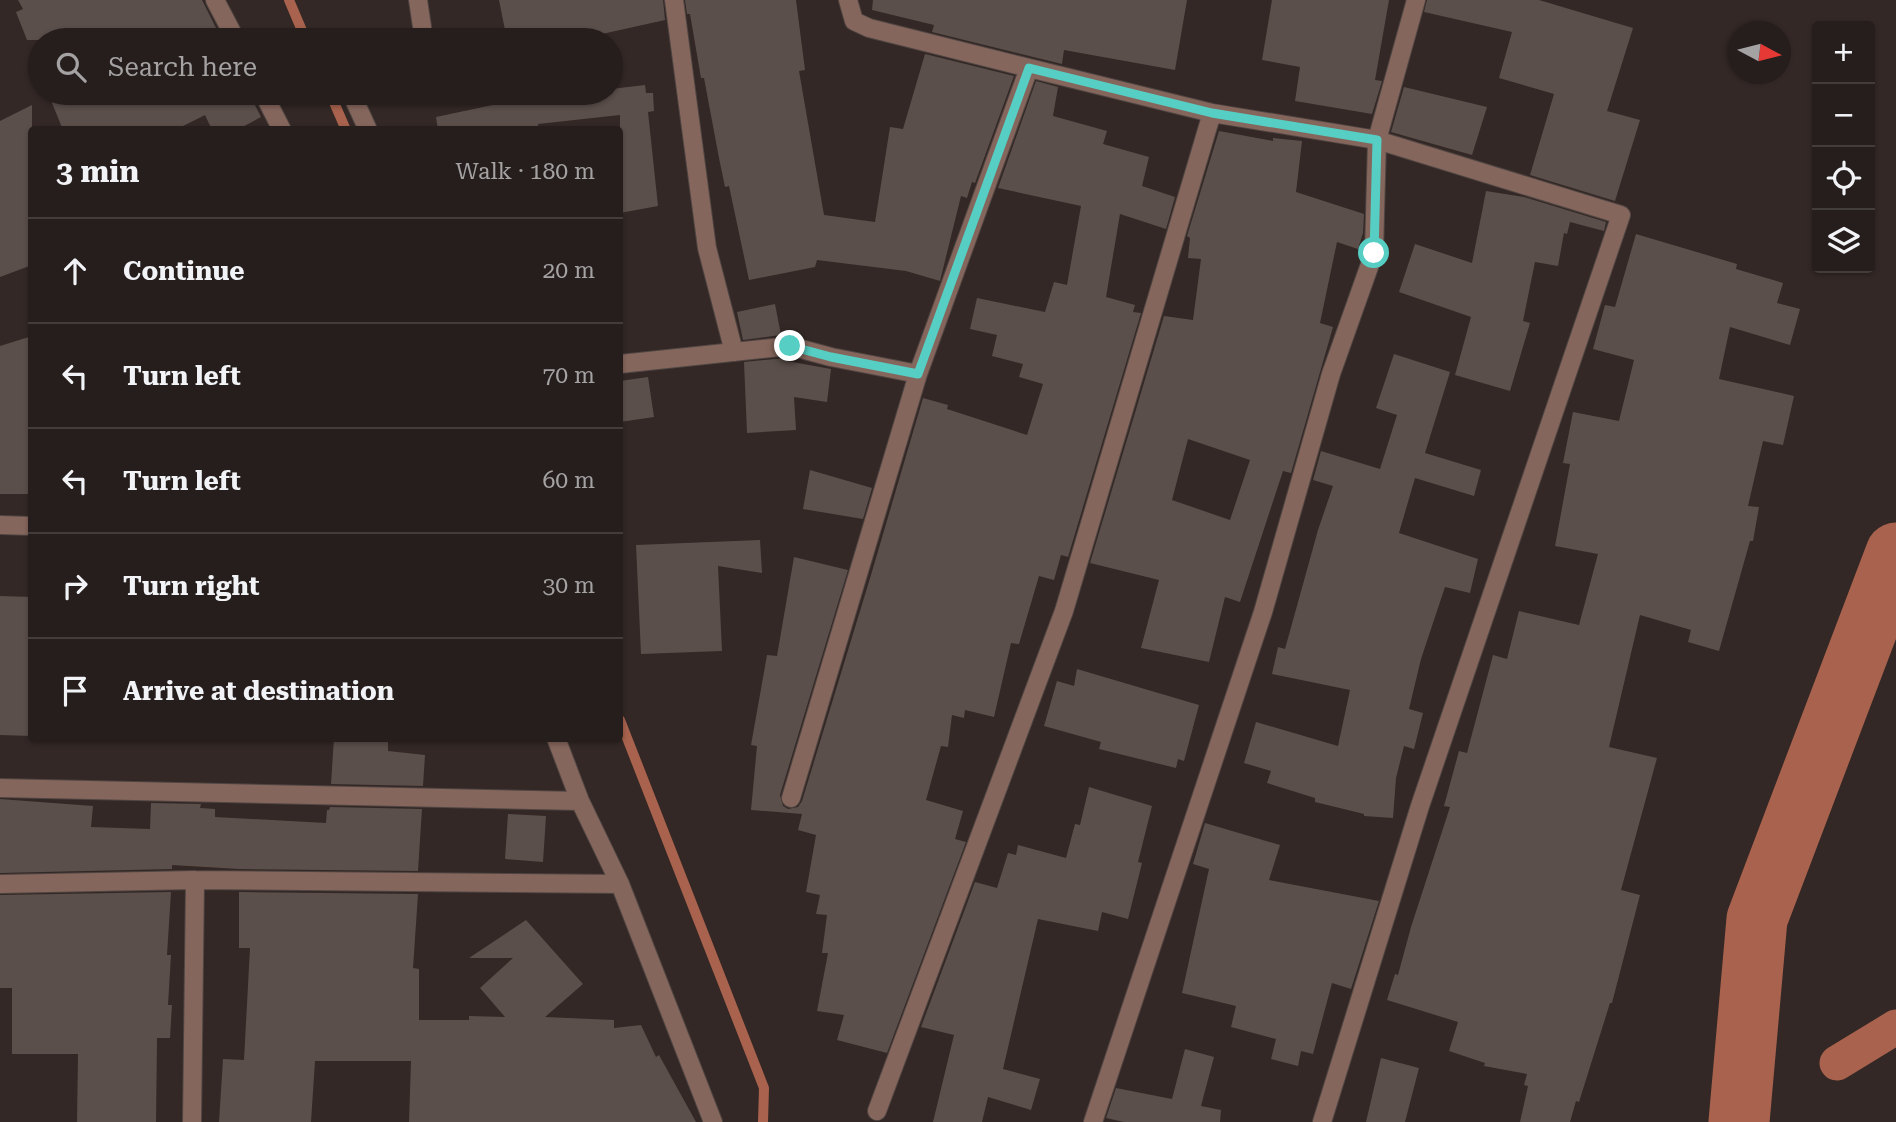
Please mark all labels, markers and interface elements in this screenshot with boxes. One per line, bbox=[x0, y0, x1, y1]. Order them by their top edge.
north arrow bbox=[1728, 21, 1791, 84]
map controls bbox=[1812, 21, 1875, 273]
button: + bbox=[1812, 21, 1875, 84]
search box bbox=[28, 28, 623, 105]
icon: search bbox=[52, 48, 90, 86]
text: Search here bbox=[108, 52, 257, 82]
button: − bbox=[1812, 84, 1875, 147]
button: locate bbox=[1812, 147, 1875, 210]
text: 3 min bbox=[56, 154, 139, 189]
text: Walk · 180 m bbox=[456, 158, 595, 185]
button: layers bbox=[1812, 210, 1875, 273]
route start bbox=[1358, 237, 1389, 268]
icon: ahead bbox=[56, 252, 94, 290]
text: Continue bbox=[123, 256, 245, 286]
text: 20 m bbox=[542, 257, 595, 284]
route end bbox=[774, 330, 805, 361]
icon: left bbox=[56, 357, 94, 395]
text: Turn left bbox=[123, 361, 241, 391]
text: 70 m bbox=[542, 362, 595, 389]
icon: left bbox=[56, 462, 94, 500]
text: Turn left bbox=[123, 466, 241, 496]
text: 60 m bbox=[542, 467, 595, 494]
icon: right bbox=[56, 567, 94, 605]
text: Turn right bbox=[123, 571, 259, 601]
text: 30 m bbox=[542, 572, 595, 599]
icon: arrive bbox=[56, 672, 94, 710]
text: Arrive at destination bbox=[123, 676, 394, 706]

